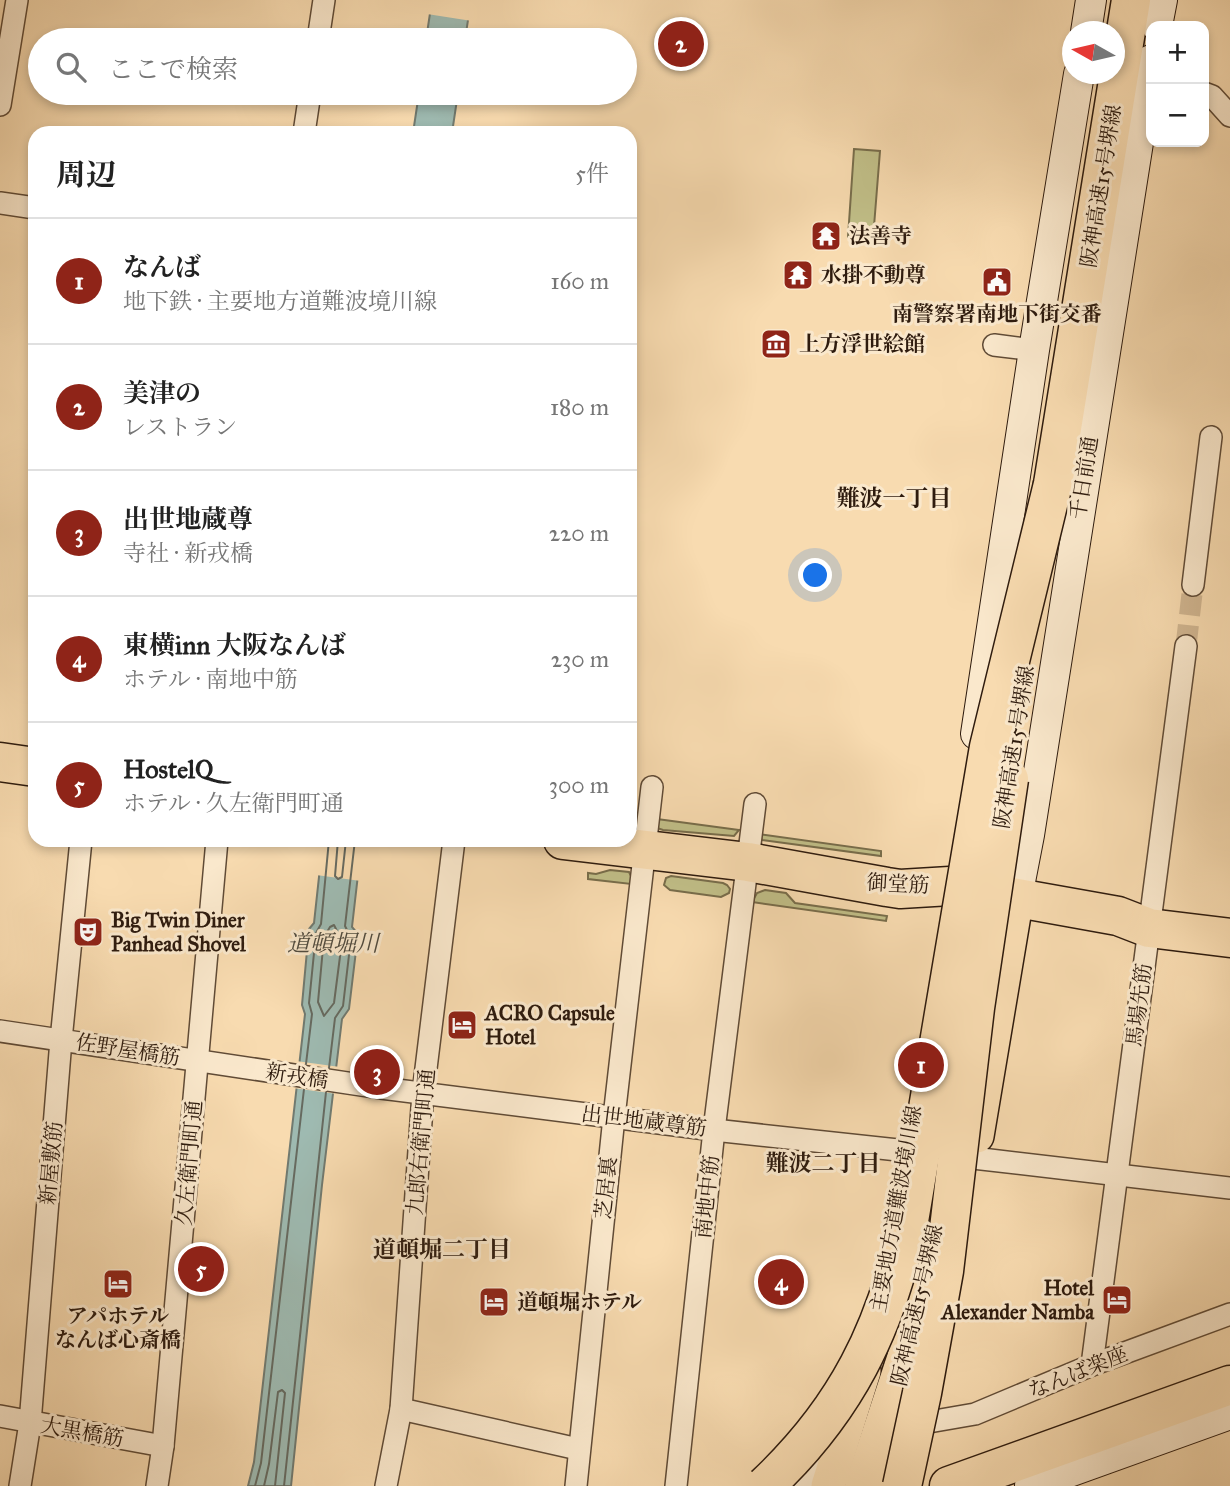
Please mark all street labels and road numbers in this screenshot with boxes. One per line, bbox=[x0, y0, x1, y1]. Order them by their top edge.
street label: 阪神高速15号堺線 bbox=[1075, 103, 1127, 269]
street label: 千日前通 bbox=[1065, 434, 1103, 522]
street label: 阪神高速15号堺線 bbox=[988, 664, 1040, 830]
street label: 御堂筋 bbox=[866, 869, 930, 899]
street label: 馬場先筋 bbox=[1121, 962, 1157, 1048]
street label: 佐野屋橋筋 bbox=[74, 1029, 182, 1071]
street label: 新戎橋 bbox=[264, 1058, 330, 1094]
street label: 九郎右衛門町通 bbox=[402, 1068, 440, 1216]
street label: 久左衛門町通 bbox=[171, 1099, 207, 1227]
street label: 出世地蔵尊筋 bbox=[580, 1100, 708, 1142]
street label: 主要地方道難波境川線 bbox=[865, 1103, 927, 1315]
street label: 新屋敷筋 bbox=[34, 1120, 68, 1206]
street label: 南地中筋 bbox=[690, 1154, 724, 1240]
street label: 芝居裏 bbox=[590, 1155, 622, 1221]
street label: 阪神高速15号堺線 bbox=[886, 1222, 948, 1388]
street label: なんば楽座 bbox=[1024, 1340, 1132, 1404]
street label: 大黒橋筋 bbox=[38, 1412, 126, 1452]

